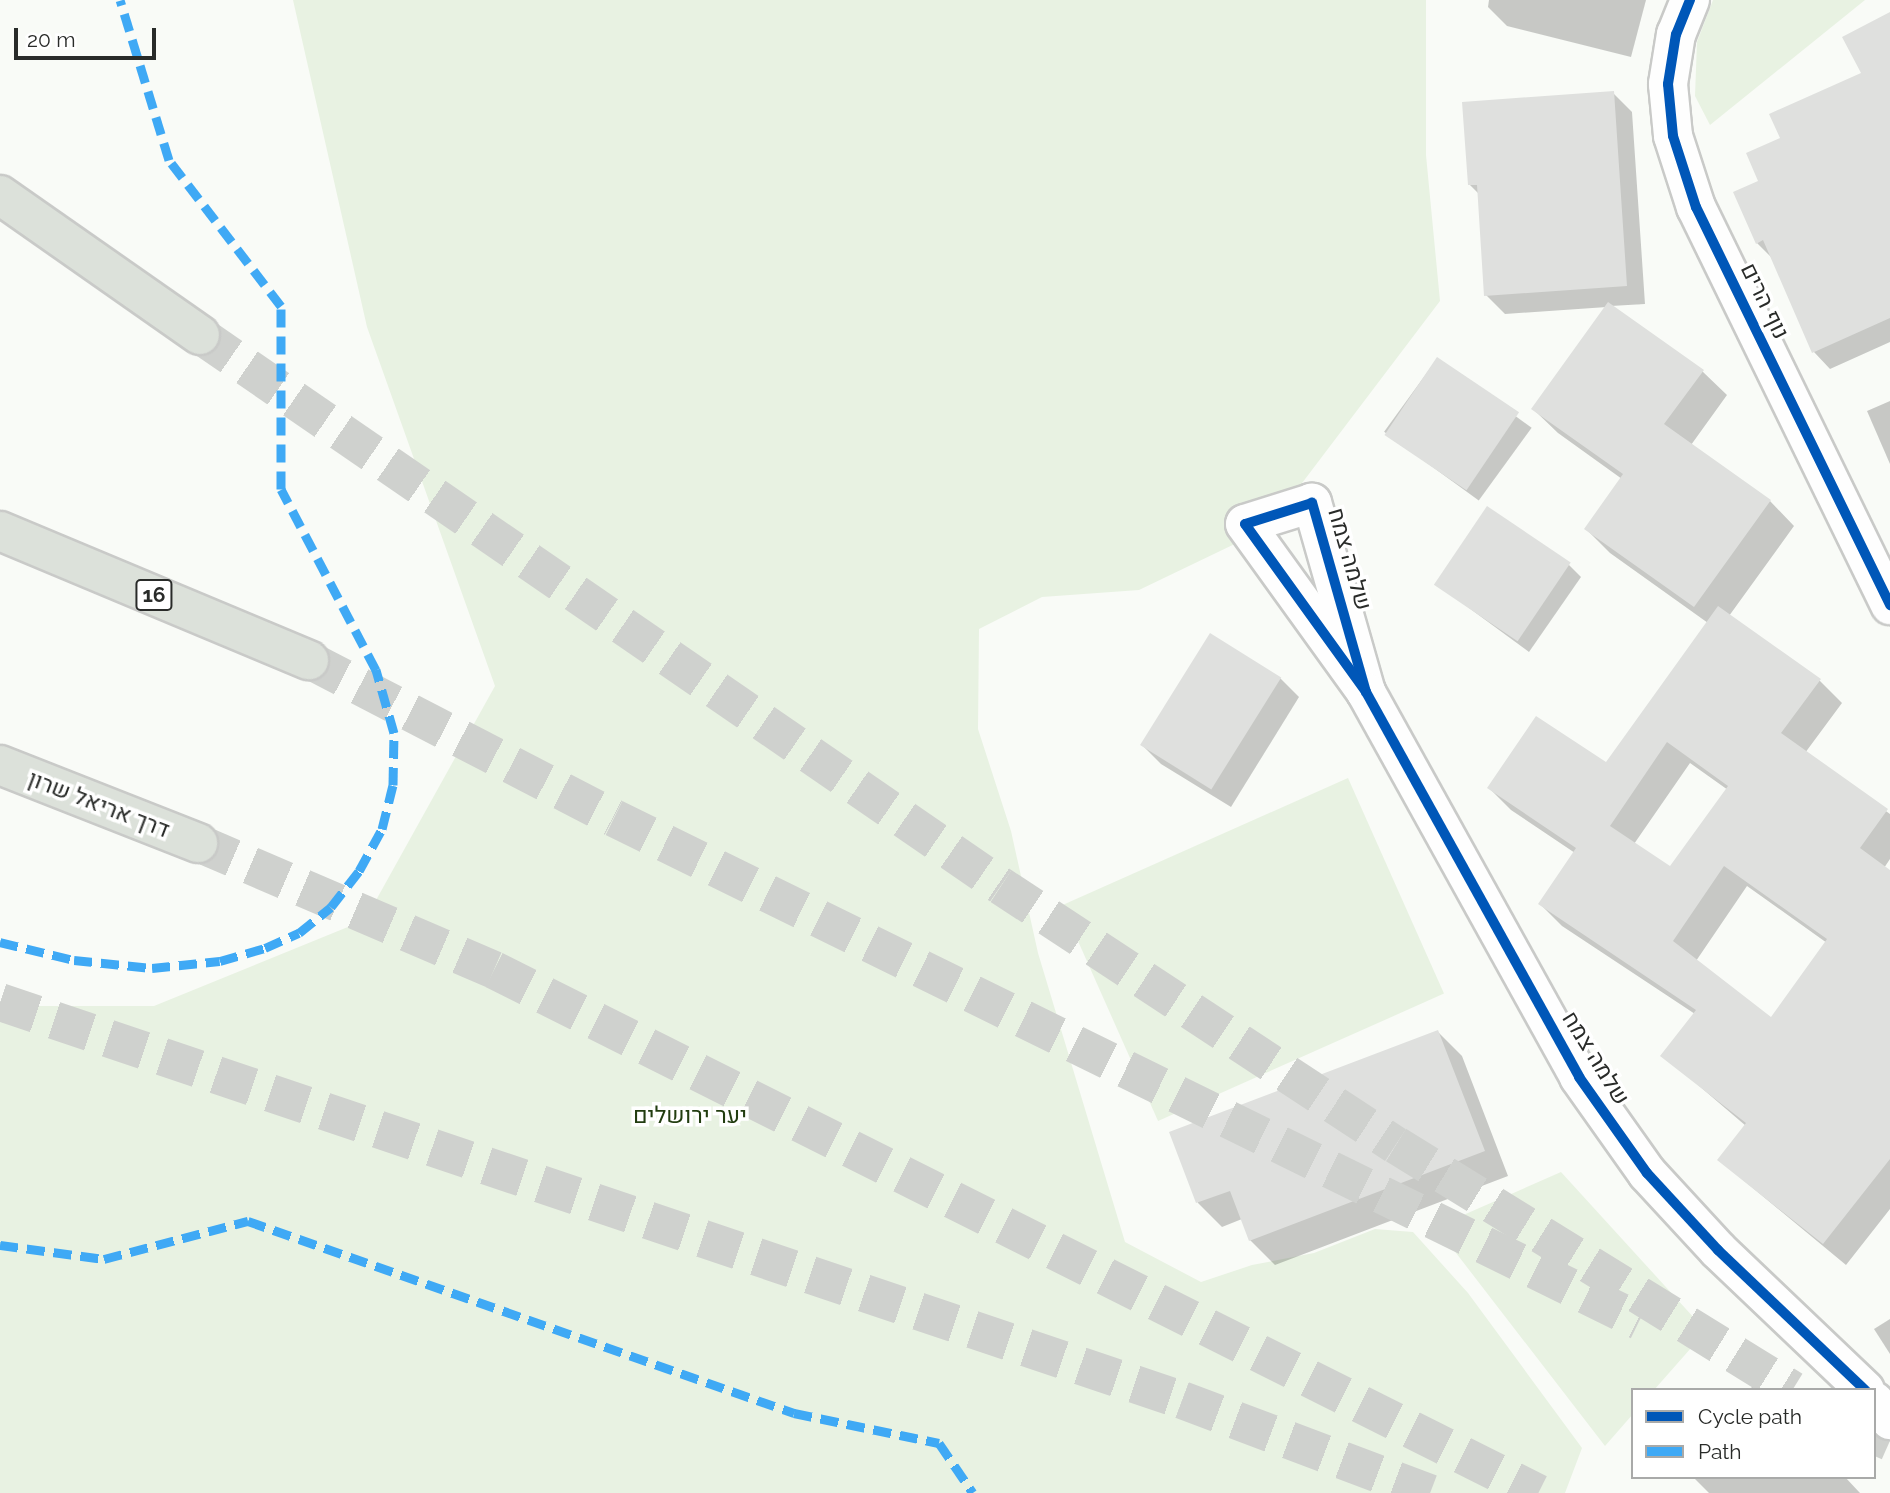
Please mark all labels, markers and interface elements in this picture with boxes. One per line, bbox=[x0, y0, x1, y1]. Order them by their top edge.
scale bar bbox=[18, 14, 159, 58]
text: 20 m bbox=[27, 27, 75, 52]
street label: נוף הרים bbox=[1735, 259, 1795, 343]
street label: שלמה צמח bbox=[1322, 505, 1378, 613]
road number: 16 bbox=[135, 578, 173, 612]
street label: דרך אריאל שרון bbox=[25, 764, 173, 844]
street label: שלמה צמח bbox=[1556, 1006, 1636, 1110]
park label: יער ירושלים bbox=[633, 1101, 747, 1129]
legend bbox=[1631, 1388, 1876, 1479]
text: Cycle path bbox=[1698, 1404, 1802, 1429]
text: Path bbox=[1698, 1439, 1742, 1464]

